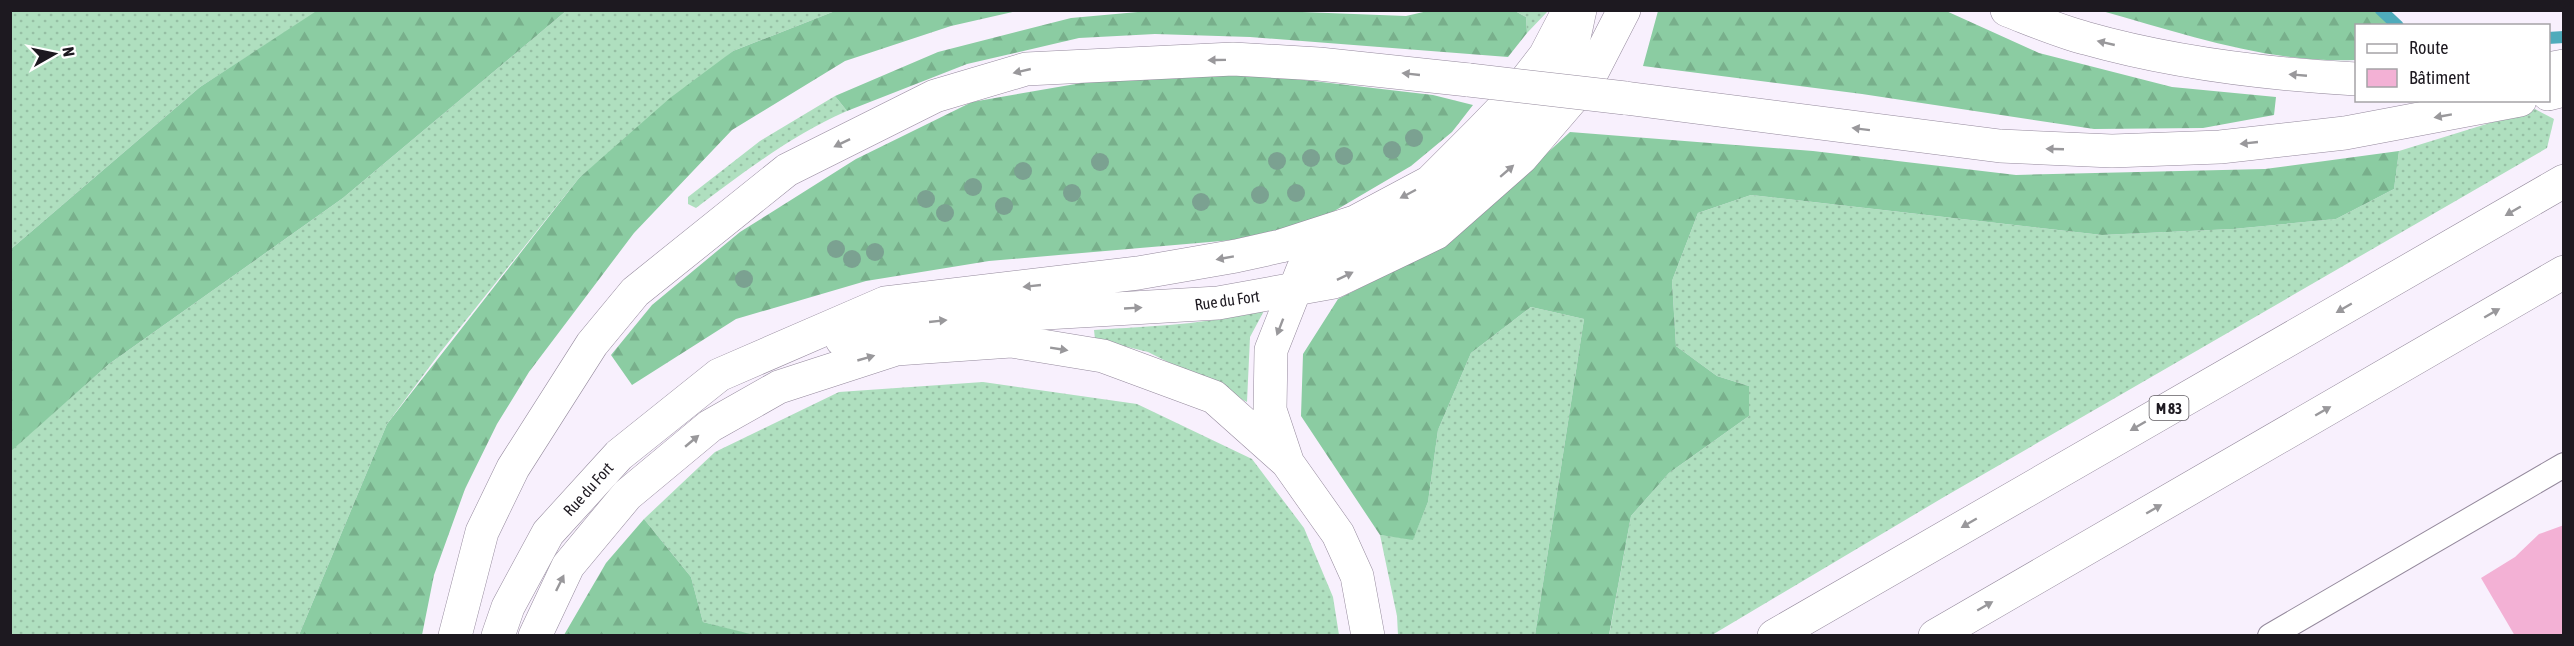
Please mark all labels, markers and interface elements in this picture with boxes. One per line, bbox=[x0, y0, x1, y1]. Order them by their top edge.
north arrow bbox=[24, 24, 84, 84]
legend bbox=[2355, 24, 2550, 102]
one-way arrow bbox=[2097, 37, 2115, 47]
text: Route bbox=[2409, 37, 2448, 58]
text: N bbox=[59, 46, 78, 58]
one-way arrow bbox=[1207, 55, 1226, 64]
one-way arrow bbox=[1013, 67, 1032, 77]
text: Bâtiment bbox=[2409, 67, 2470, 88]
one-way arrow bbox=[1402, 69, 1421, 79]
one-way arrow bbox=[2289, 70, 2308, 80]
one-way arrow bbox=[2433, 112, 2452, 121]
one-way arrow bbox=[1851, 124, 1870, 133]
one-way arrow bbox=[833, 138, 850, 147]
one-way arrow bbox=[2240, 139, 2259, 148]
one-way arrow bbox=[2045, 144, 2064, 153]
one-way arrow bbox=[1499, 165, 1514, 178]
one-way arrow bbox=[1399, 189, 1416, 199]
one-way arrow bbox=[2505, 205, 2521, 216]
one-way arrow bbox=[1215, 254, 1234, 263]
one-way arrow bbox=[1337, 272, 1354, 281]
one-way arrow bbox=[1022, 281, 1041, 291]
street label: Rue du Fort bbox=[1193, 286, 1261, 313]
one-way arrow bbox=[2335, 303, 2352, 313]
one-way arrow bbox=[1123, 304, 1142, 313]
one-way arrow bbox=[2484, 308, 2501, 318]
one-way arrow bbox=[929, 316, 948, 326]
one-way arrow bbox=[1275, 319, 1285, 337]
one-way arrow bbox=[1050, 344, 1069, 353]
one-way arrow bbox=[857, 353, 875, 362]
road number: M 83 bbox=[2150, 396, 2188, 420]
one-way arrow bbox=[2315, 406, 2332, 416]
one-way arrow bbox=[2129, 421, 2146, 431]
one-way arrow bbox=[684, 435, 700, 448]
street label: Rue du Fort bbox=[559, 458, 617, 519]
one-way arrow bbox=[2146, 503, 2162, 514]
one-way arrow bbox=[1960, 518, 1977, 528]
one-way arrow bbox=[556, 574, 565, 591]
one-way arrow bbox=[1977, 601, 1994, 611]

